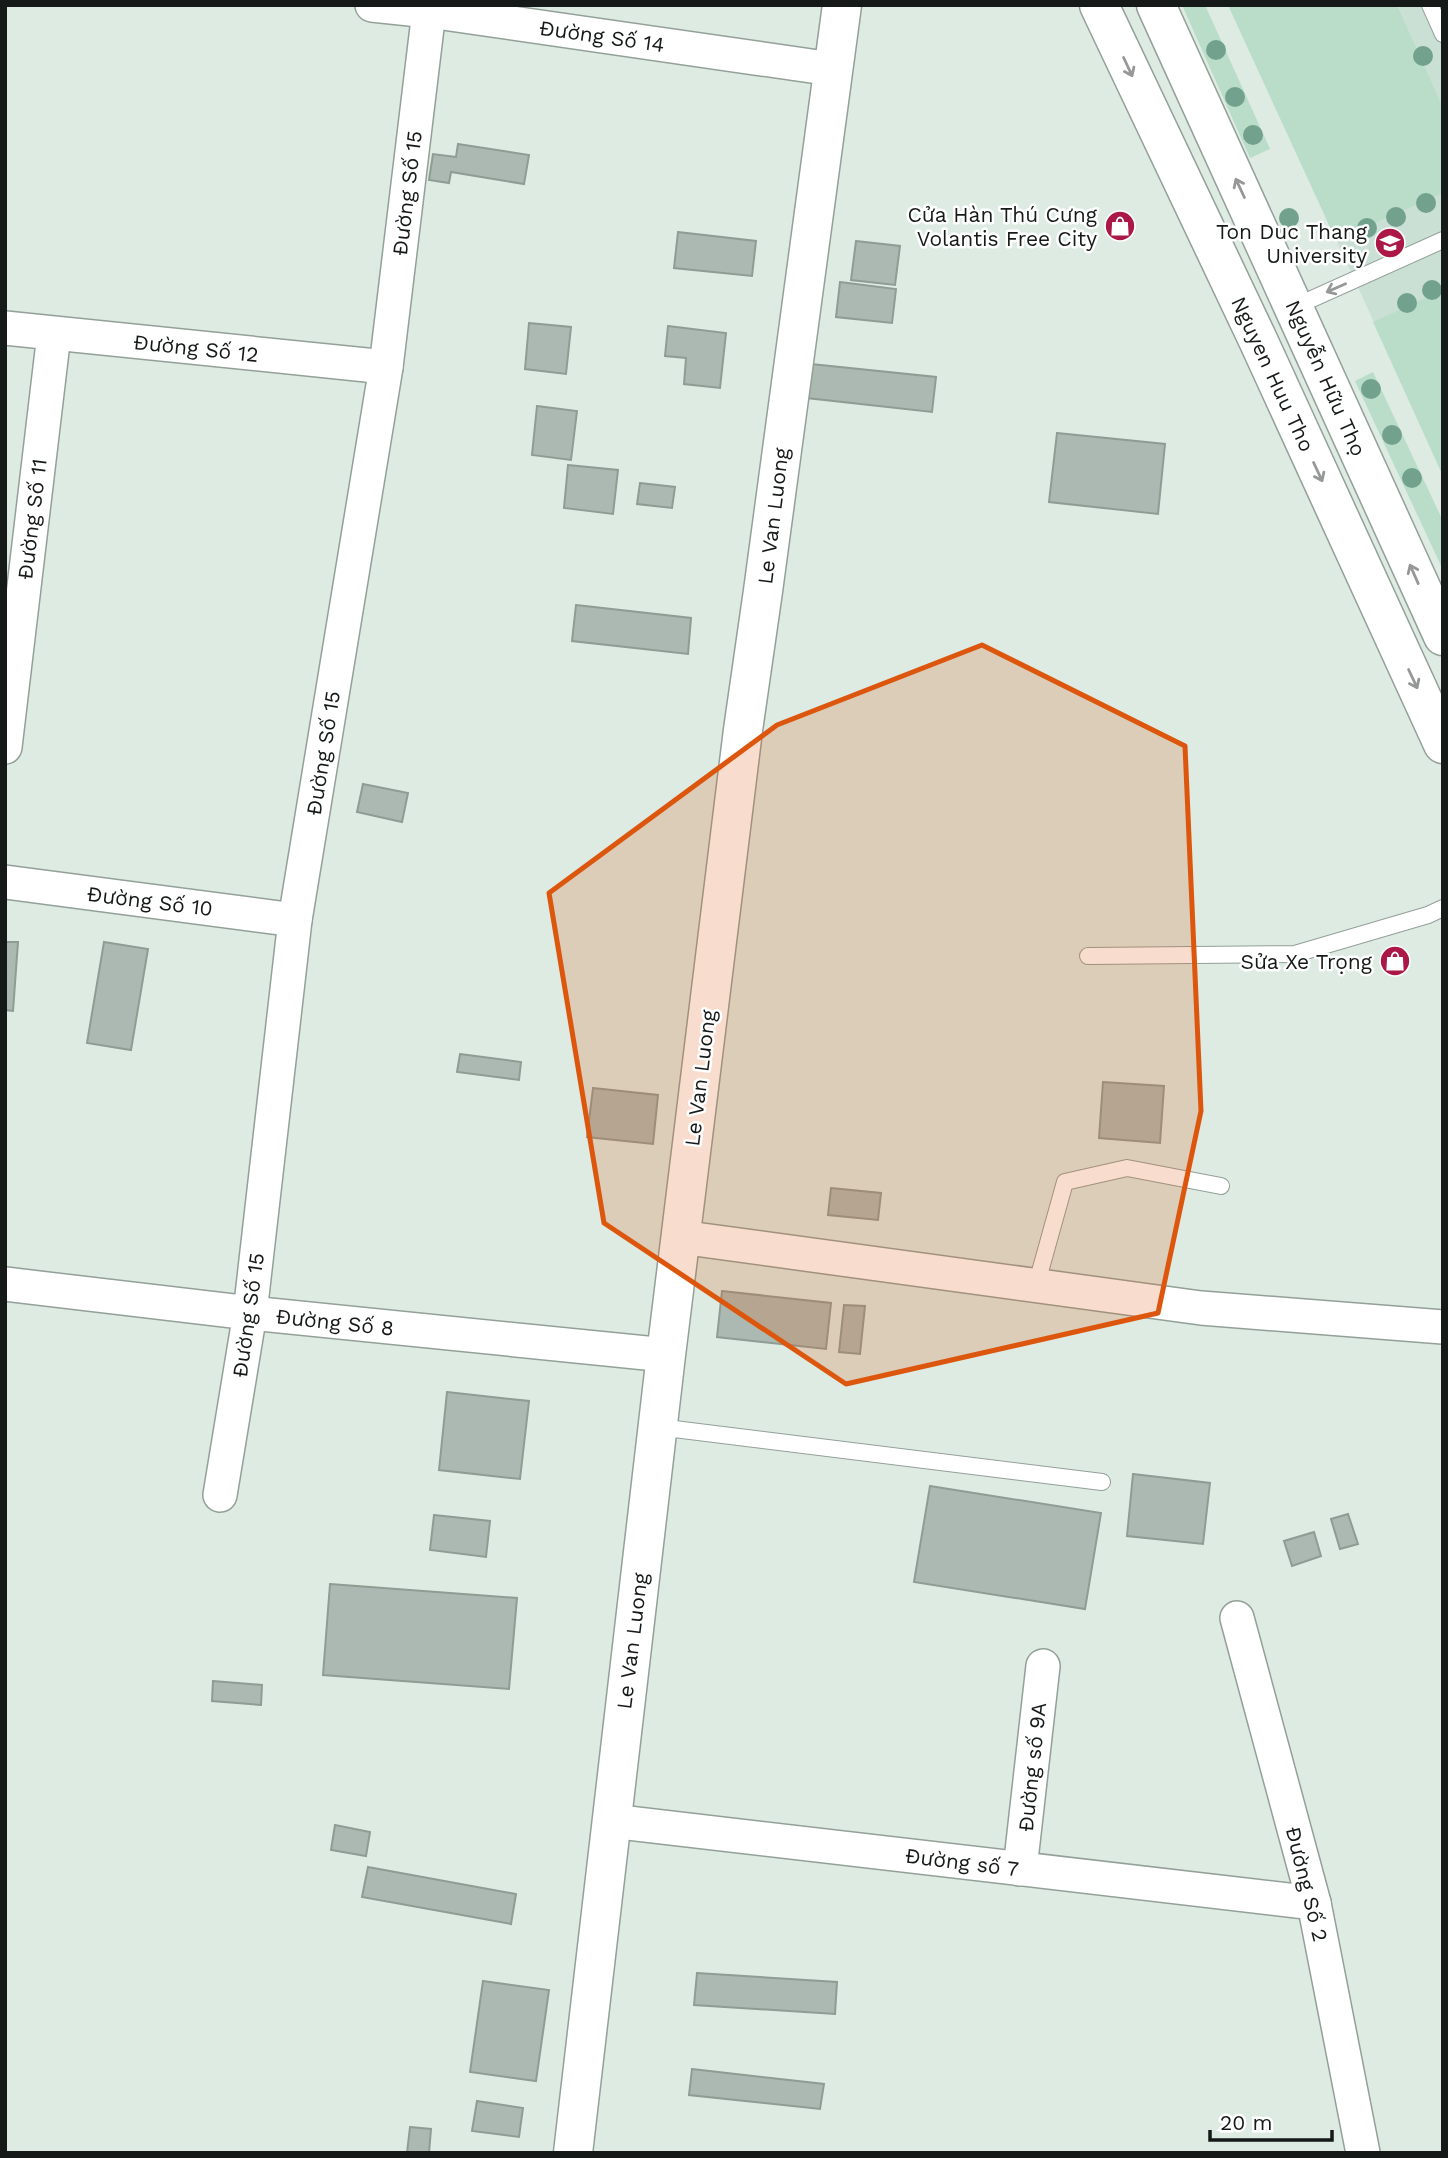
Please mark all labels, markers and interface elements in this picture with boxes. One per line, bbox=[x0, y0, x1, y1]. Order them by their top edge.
street label: Đường Số 14 bbox=[538, 15, 666, 57]
one-way arrow bbox=[1122, 56, 1135, 77]
street label: Đường Số 15 bbox=[387, 129, 427, 257]
one-way arrow bbox=[1233, 178, 1246, 200]
place label: Cửa Hàn Thú Cưng Volantis Free City bbox=[907, 202, 1098, 251]
shop icon: Cửa Hàn Thú Cưng Volantis Free City bbox=[1103, 209, 1137, 243]
place label: Ton Duc Thang University bbox=[1216, 219, 1368, 268]
school or university icon: Ton Duc Thang University bbox=[1373, 226, 1407, 260]
one-way arrow bbox=[1326, 282, 1347, 295]
street label: Nguyen Huu Tho bbox=[1226, 293, 1320, 455]
street label: Nguyễn Hữu Thọ bbox=[1280, 296, 1372, 460]
street label: Đường Số 12 bbox=[132, 329, 260, 367]
street label: Le Van Luong bbox=[752, 446, 794, 586]
street label: Đường Số 11 bbox=[12, 457, 52, 581]
one-way arrow bbox=[1312, 461, 1326, 482]
one-way arrow bbox=[1407, 564, 1421, 585]
one-way arrow bbox=[1407, 668, 1420, 689]
street label: Đường Số 15 bbox=[301, 689, 345, 817]
street label: Đường Số 10 bbox=[86, 881, 214, 921]
shop icon: Sửa Xe Trọng bbox=[1378, 944, 1412, 978]
place label: Sửa Xe Trọng bbox=[1241, 949, 1373, 974]
street label: Le Van Luong bbox=[679, 1008, 721, 1148]
street label: Đường Số 15 bbox=[227, 1251, 269, 1379]
street label: Đường Số 8 bbox=[275, 1303, 395, 1341]
street label: Le Van Luong bbox=[611, 1571, 653, 1711]
street label: Đường số 9A bbox=[1013, 1701, 1051, 1833]
street label: Đường Số 2 bbox=[1281, 1824, 1333, 1944]
street label: Đường số 7 bbox=[904, 1843, 1020, 1881]
scale bar bbox=[1210, 2098, 1332, 2142]
text: 20 m bbox=[1220, 2110, 1272, 2135]

